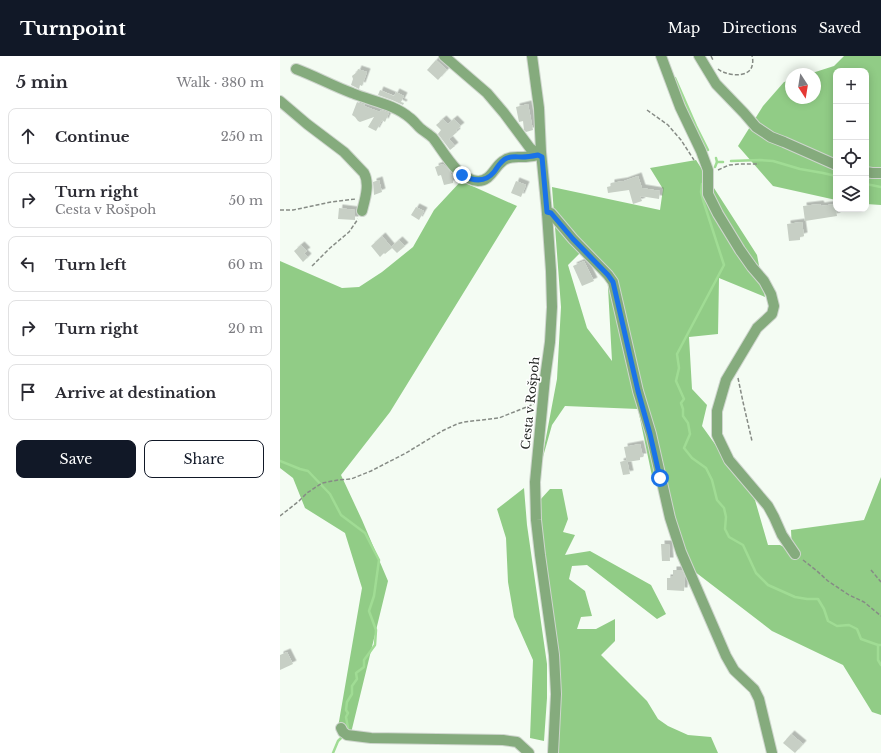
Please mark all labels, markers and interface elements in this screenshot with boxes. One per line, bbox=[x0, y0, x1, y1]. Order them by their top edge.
text: Turnpoint bbox=[20, 17, 126, 40]
text: Map bbox=[668, 19, 700, 37]
text: Directions bbox=[722, 19, 797, 37]
text: Saved bbox=[819, 19, 861, 37]
north arrow bbox=[785, 68, 821, 104]
map controls bbox=[833, 68, 869, 212]
button: + bbox=[833, 68, 869, 104]
text: 5 min bbox=[16, 72, 68, 93]
text: Walk · 380 m bbox=[177, 74, 264, 91]
button: − bbox=[833, 104, 869, 140]
icon: ahead bbox=[17, 125, 39, 147]
text: Continue bbox=[55, 127, 130, 146]
text: 250 m bbox=[221, 128, 263, 145]
button: locate bbox=[833, 140, 869, 176]
route end bbox=[453, 166, 471, 184]
button: layers bbox=[833, 176, 869, 212]
text: Turn right bbox=[55, 182, 138, 201]
icon: right bbox=[17, 189, 39, 211]
text: 50 m bbox=[229, 192, 263, 209]
text: Cesta v Rošpoh bbox=[55, 201, 156, 218]
icon: left bbox=[17, 253, 39, 275]
text: Turn left bbox=[55, 255, 126, 274]
text: 60 m bbox=[228, 256, 263, 273]
icon: right bbox=[17, 317, 39, 339]
text: Turn right bbox=[55, 319, 138, 338]
text: 20 m bbox=[228, 320, 263, 337]
street label: Cesta v Rošpoh bbox=[518, 356, 542, 450]
icon: arrive bbox=[17, 381, 39, 403]
text: Arrive at destination bbox=[55, 383, 216, 402]
button: Save bbox=[16, 440, 136, 478]
button: Share bbox=[144, 440, 264, 478]
route start bbox=[651, 469, 669, 487]

